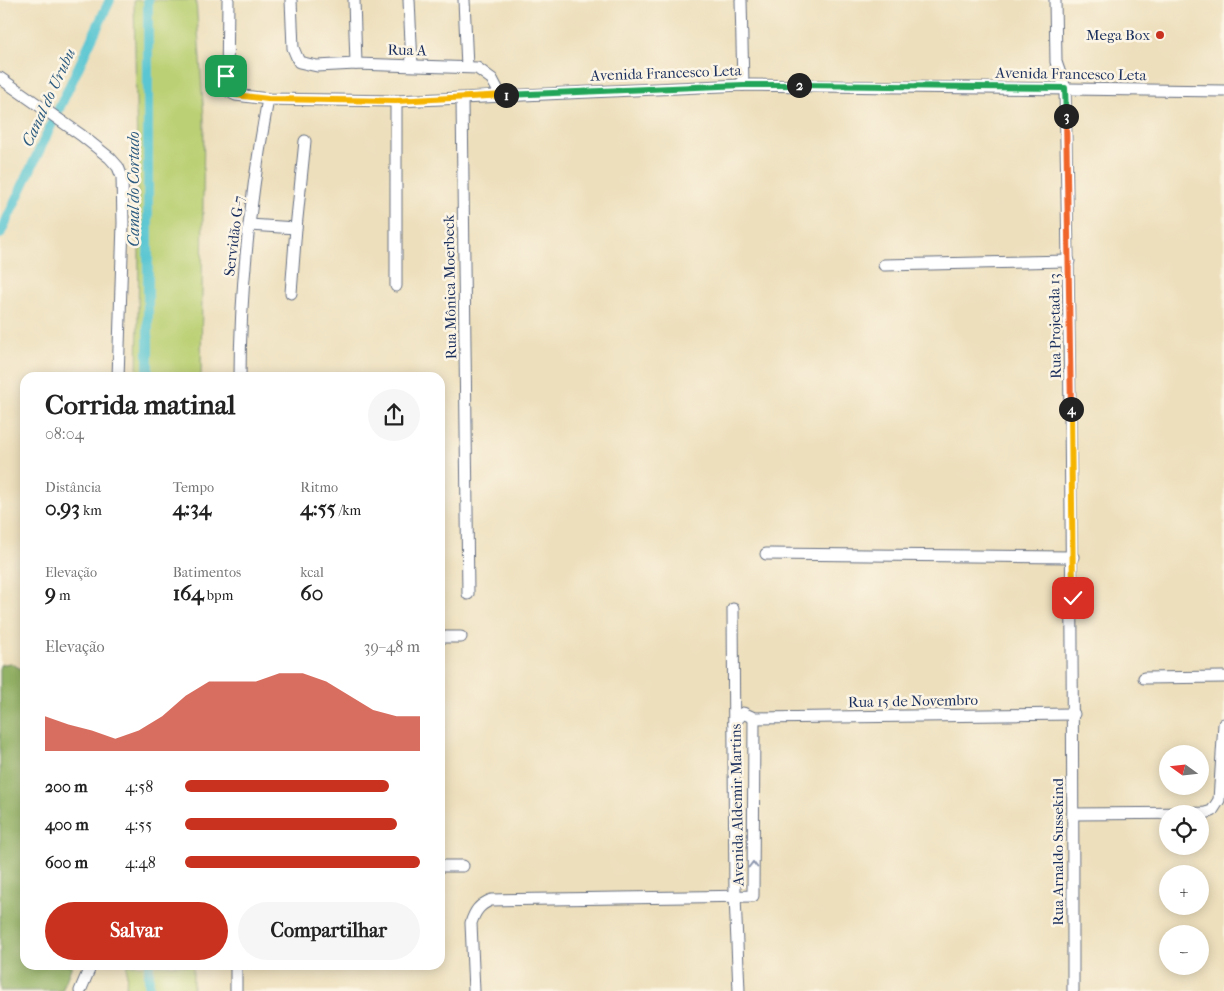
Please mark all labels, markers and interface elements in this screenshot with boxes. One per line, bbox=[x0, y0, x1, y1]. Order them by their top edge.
place label: Mega Box bbox=[1086, 26, 1150, 44]
marker: Mega Box bbox=[1154, 29, 1166, 41]
street label: Rua A bbox=[387, 41, 427, 59]
water label: Canal do Urubu bbox=[17, 45, 80, 149]
pin bbox=[205, 55, 247, 97]
street label: Avenida Francesco Leta bbox=[589, 61, 743, 85]
icon: arrive bbox=[212, 62, 240, 90]
street label: Avenida Francesco Leta bbox=[994, 64, 1148, 84]
pin: 2 bbox=[786, 72, 812, 98]
text: 2 bbox=[796, 77, 803, 94]
pin: 1 bbox=[494, 82, 518, 108]
text: 1 bbox=[504, 87, 509, 104]
pin: 3 bbox=[1054, 104, 1078, 128]
text: 3 bbox=[1064, 108, 1069, 125]
water label: Canal do Cortado bbox=[124, 131, 143, 247]
street label: Servidão G-7 bbox=[220, 195, 248, 277]
street label: Rua Mônica Moerbeck bbox=[440, 214, 460, 359]
street label: Rua Projetada 13 bbox=[1045, 273, 1065, 379]
text: Corrida matinal bbox=[45, 388, 235, 421]
button: share bbox=[368, 389, 420, 441]
pin: 4 bbox=[1058, 396, 1084, 422]
text: 4 bbox=[1067, 401, 1076, 418]
text: 08:04 bbox=[45, 424, 84, 443]
text: Distância bbox=[45, 479, 101, 496]
text: Tempo bbox=[173, 479, 214, 496]
text: Ritmo bbox=[300, 479, 338, 496]
text: 0.93 bbox=[45, 496, 80, 520]
text: 4:34 bbox=[173, 496, 211, 520]
text: 4:55 bbox=[300, 496, 336, 520]
text: km bbox=[80, 502, 102, 519]
text: /km bbox=[336, 502, 361, 519]
text: Elevação bbox=[45, 564, 97, 581]
text: Batimentos bbox=[173, 564, 241, 581]
text: kcal bbox=[300, 564, 324, 581]
pin bbox=[1052, 577, 1094, 619]
text: 9 bbox=[45, 581, 56, 605]
text: 164 bbox=[173, 581, 204, 605]
text: 60 bbox=[300, 581, 323, 605]
icon: check bbox=[1059, 584, 1087, 612]
text: m bbox=[56, 587, 71, 604]
text: bpm bbox=[204, 587, 233, 604]
text: Elevação bbox=[45, 637, 105, 656]
text: 39–48 m bbox=[364, 637, 420, 656]
street label: Rua 15 de Novembro bbox=[848, 691, 979, 711]
street label: Avenida Aldemir Martins bbox=[727, 723, 747, 887]
north arrow bbox=[1159, 745, 1209, 795]
map controls bbox=[1159, 745, 1209, 975]
text: 200 m bbox=[45, 777, 88, 796]
text: 4:58 bbox=[125, 777, 153, 796]
street label: Rua Arnaldo Sussekind bbox=[1049, 777, 1067, 926]
button: locate bbox=[1159, 805, 1209, 855]
text: 400 m bbox=[45, 815, 89, 834]
text: 4:55 bbox=[125, 815, 152, 834]
text: 600 m bbox=[45, 853, 88, 872]
text: 4:48 bbox=[125, 853, 156, 872]
one-way arrow bbox=[748, 861, 758, 869]
button: + bbox=[1159, 865, 1209, 915]
button: Salvar bbox=[45, 902, 228, 960]
button: Compartilhar bbox=[238, 902, 420, 960]
button: − bbox=[1159, 925, 1209, 975]

